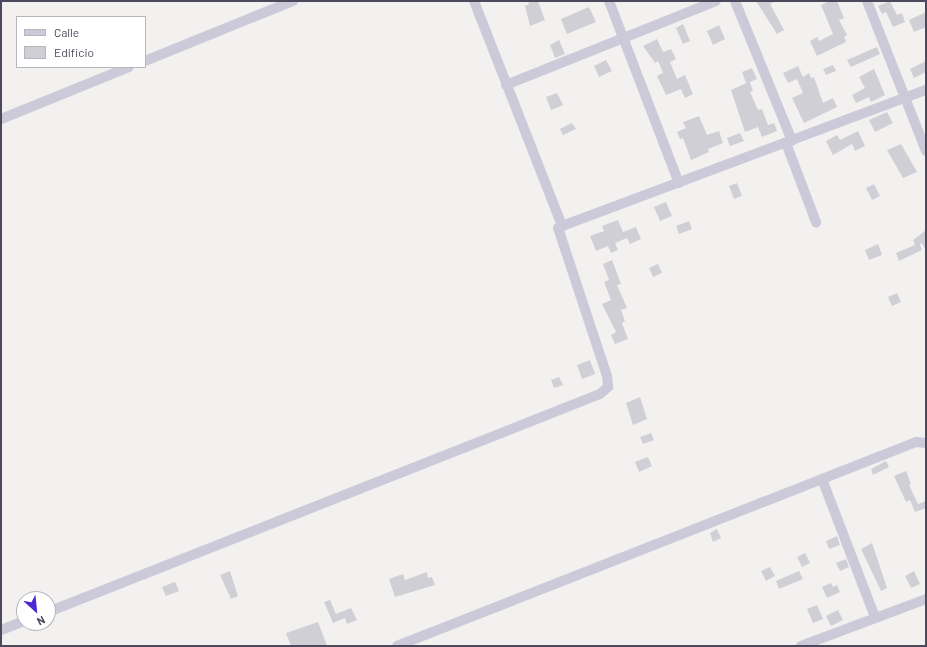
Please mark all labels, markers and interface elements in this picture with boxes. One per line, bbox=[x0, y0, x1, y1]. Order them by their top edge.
legend bbox=[16, 16, 146, 68]
text: Calle bbox=[54, 25, 79, 39]
text: Edificio bbox=[54, 45, 94, 59]
north arrow bbox=[16, 591, 56, 631]
text: N bbox=[35, 614, 47, 629]

